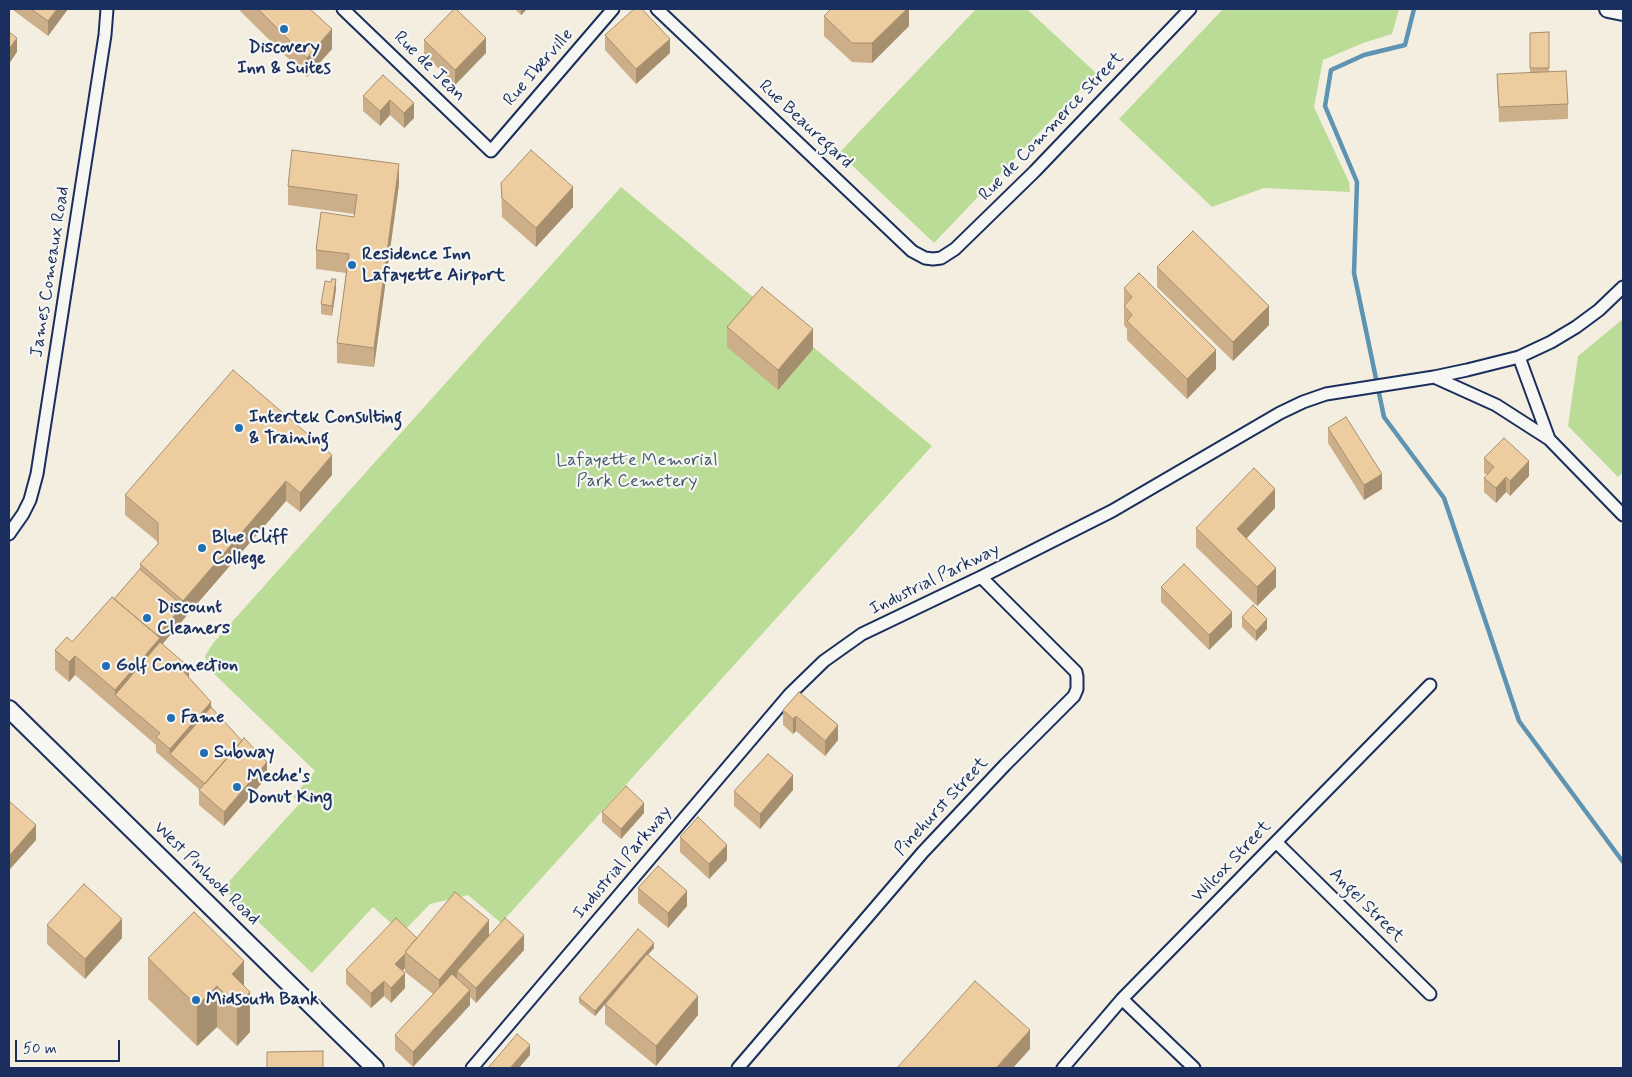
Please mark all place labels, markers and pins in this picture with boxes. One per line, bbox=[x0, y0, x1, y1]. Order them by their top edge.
marker: Discovery Inn & Suites bbox=[278, 23, 290, 35]
place label: Discovery Inn & Suites bbox=[237, 37, 331, 80]
place label: Residence Inn Lafayette Airport bbox=[362, 244, 505, 286]
marker: Residence Inn Lafayette Airport bbox=[346, 259, 358, 271]
place label: Intertek Consulting & Training bbox=[249, 407, 402, 449]
marker: Intertek Consulting & Training bbox=[233, 422, 245, 434]
place label: Blue Cliff College bbox=[212, 527, 288, 570]
marker: Blue Cliff College bbox=[196, 542, 208, 554]
place label: Discount Cleaners bbox=[157, 597, 230, 640]
marker: Discount Cleaners bbox=[141, 612, 153, 624]
place label: Golf Connection bbox=[116, 655, 238, 677]
marker: Golf Connection bbox=[100, 660, 112, 672]
place label: Fame bbox=[181, 707, 224, 729]
marker: Fame bbox=[165, 712, 177, 724]
place label: Subway bbox=[214, 742, 275, 764]
marker: Subway bbox=[198, 747, 210, 759]
place label: Meche's Donut King bbox=[247, 766, 332, 809]
marker: Meche's Donut King bbox=[231, 781, 243, 793]
place label: Midsouth Bank bbox=[206, 989, 319, 1011]
marker: Midsouth Bank bbox=[190, 994, 202, 1006]

